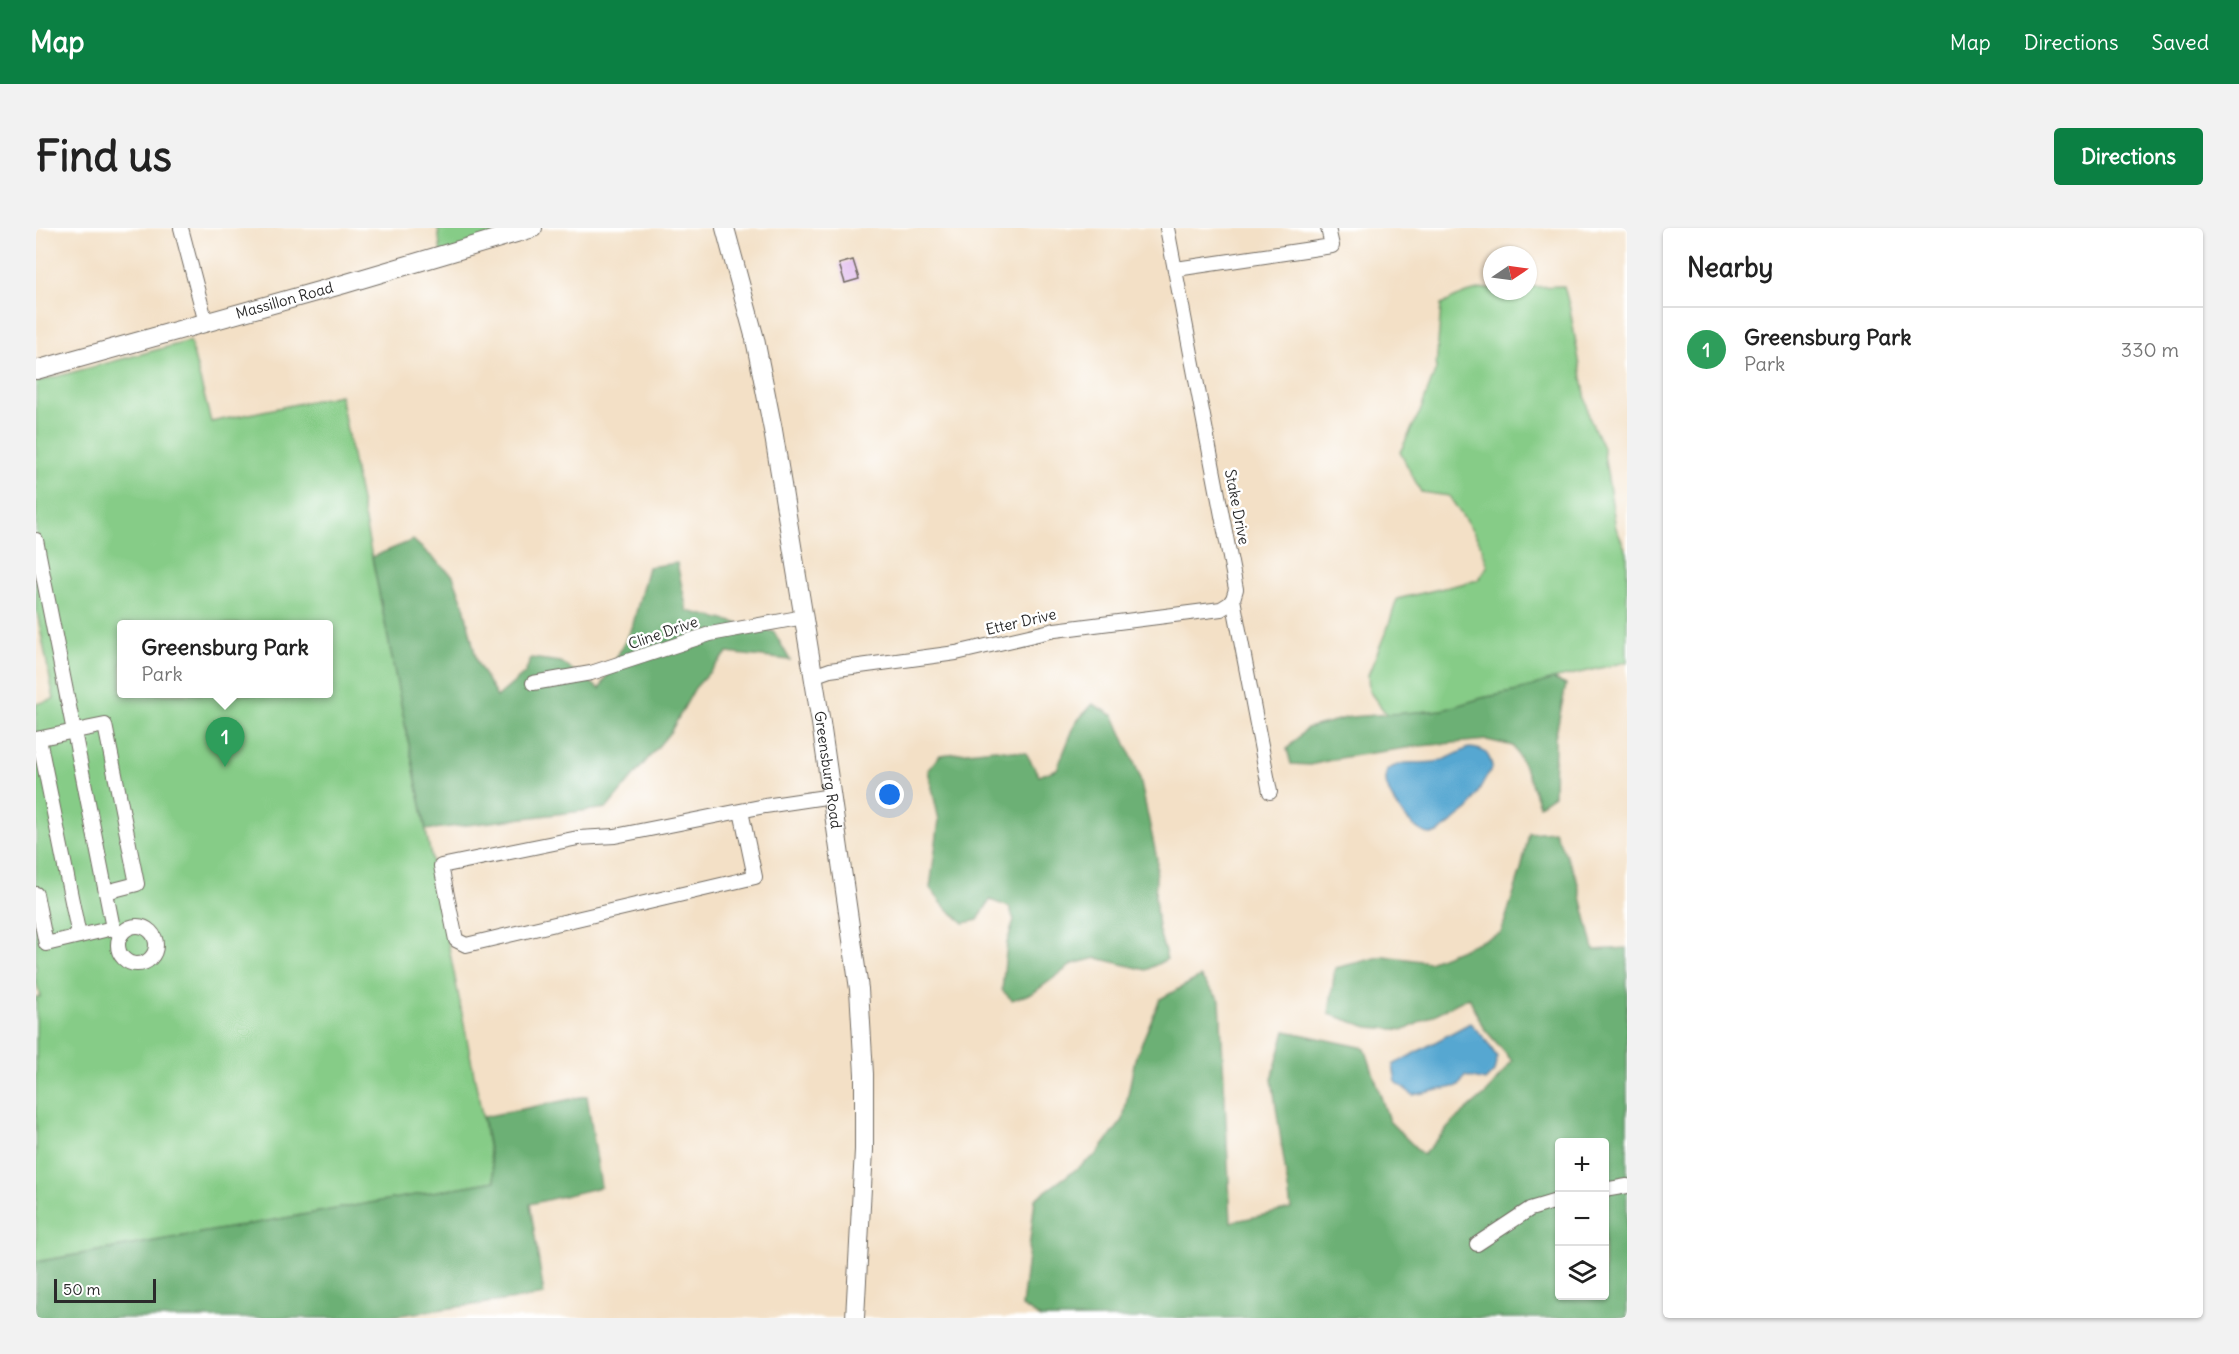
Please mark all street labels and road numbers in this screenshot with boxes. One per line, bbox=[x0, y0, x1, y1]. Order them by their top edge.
street label: Massillon Road bbox=[233, 277, 335, 323]
street label: Stake Drive bbox=[1221, 468, 1254, 546]
street label: Etter Drive bbox=[984, 604, 1058, 639]
street label: Cline Drive bbox=[626, 612, 700, 653]
street label: Greensburg Road bbox=[810, 710, 846, 830]

